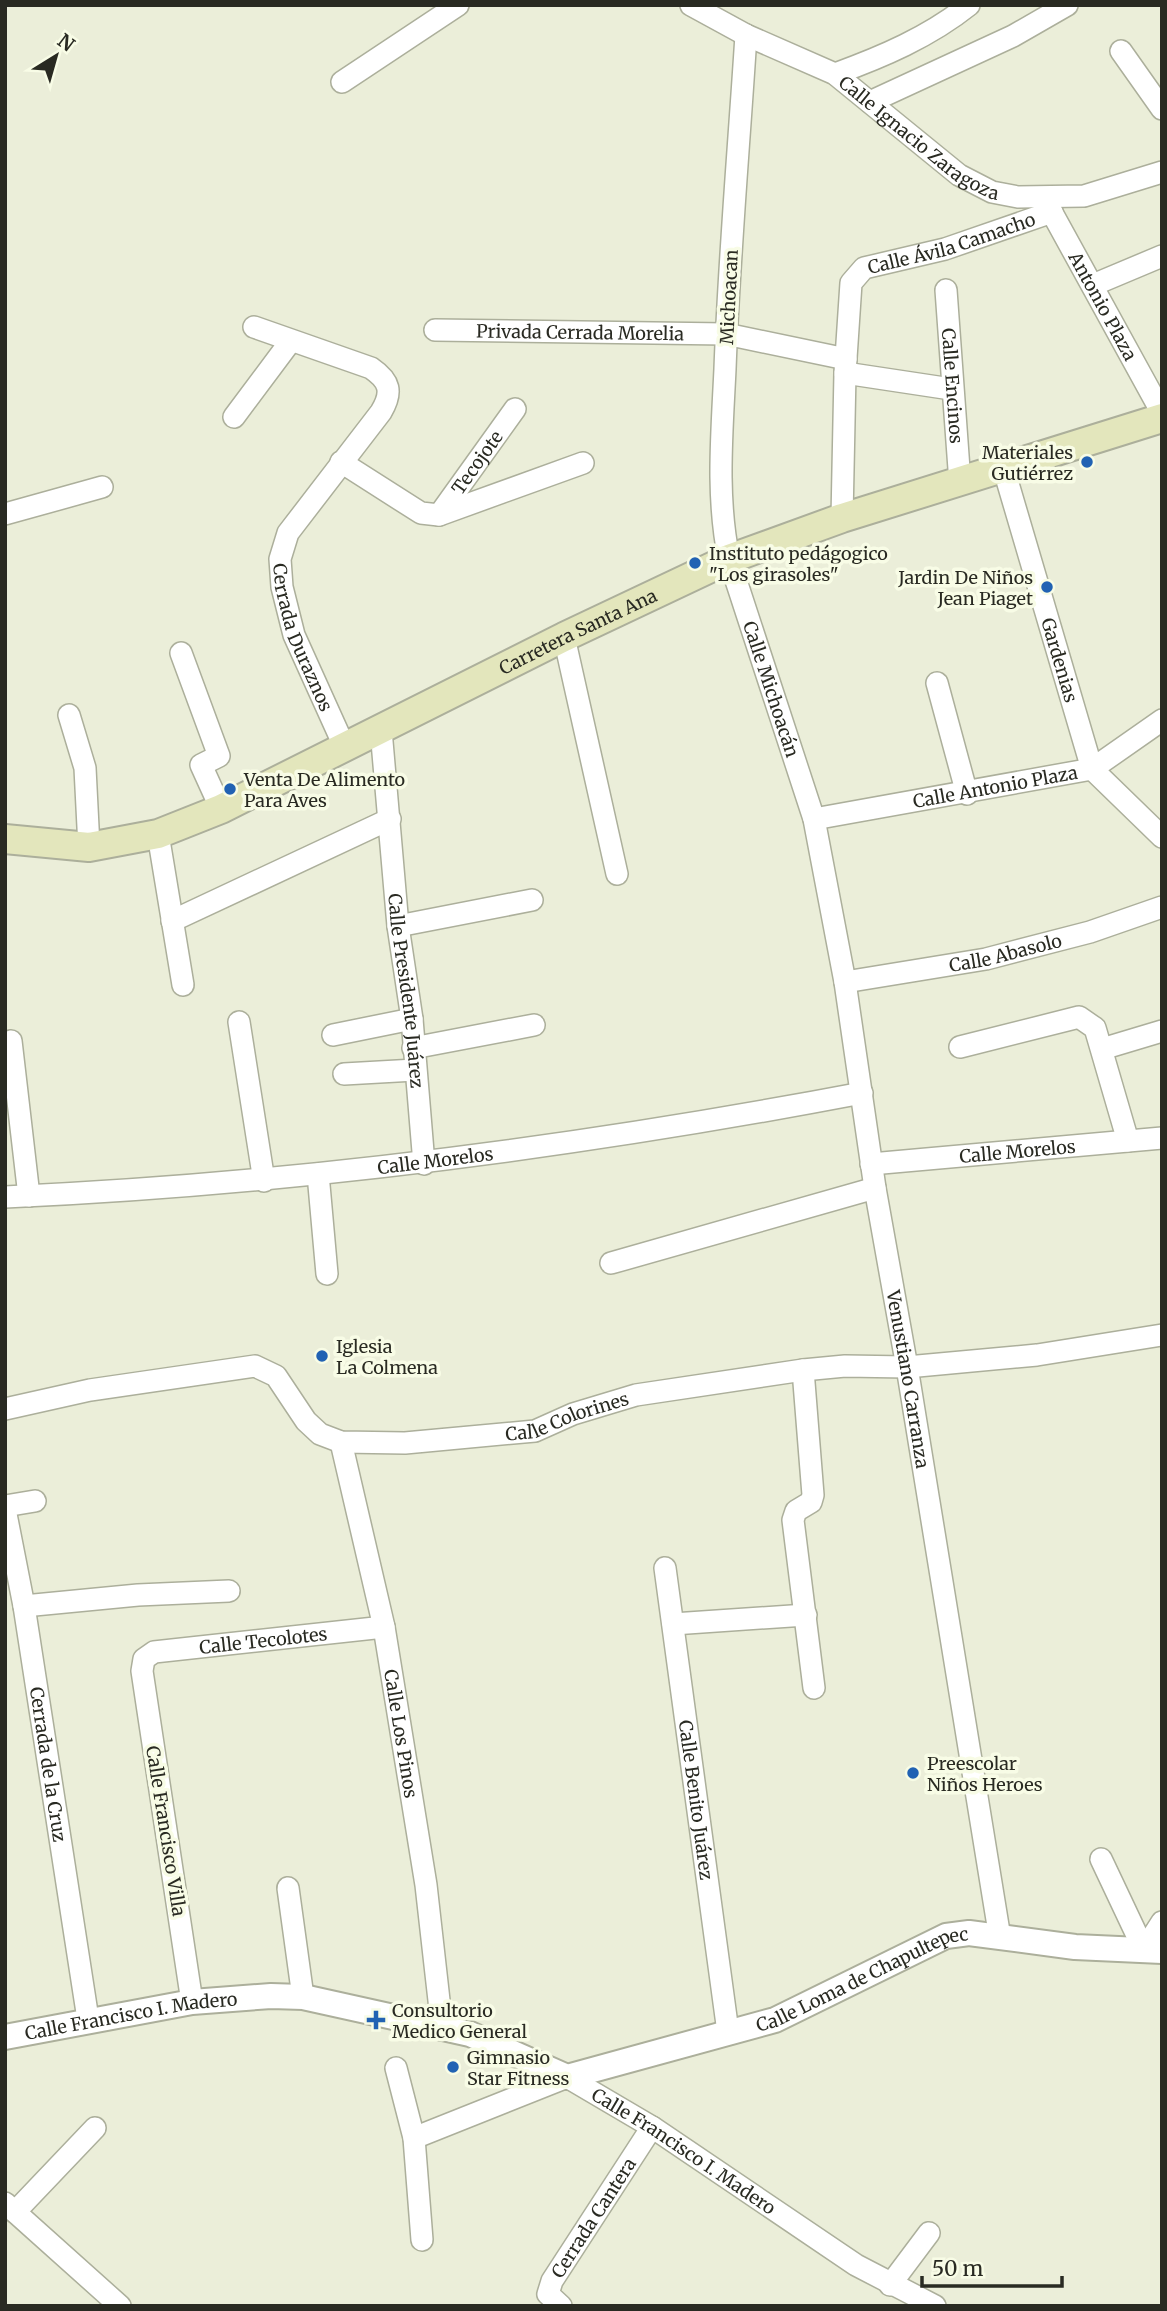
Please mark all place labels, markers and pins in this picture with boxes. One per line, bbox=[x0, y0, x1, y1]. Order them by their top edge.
place label: Materiales Gutiérrez bbox=[982, 441, 1073, 485]
marker: Materiales Gutiérrez bbox=[1079, 454, 1095, 470]
place label: Instituto pedágogico "Los girasoles" bbox=[709, 542, 888, 586]
marker: Instituto pedágogico "Los girasoles" bbox=[687, 555, 703, 571]
place label: Jardin De Niños Jean Piaget bbox=[897, 566, 1033, 610]
marker: Jardin De Niños Jean Piaget bbox=[1039, 579, 1055, 595]
place label: Venta De Alimento Para Aves bbox=[243, 768, 405, 812]
marker: Venta De Alimento Para Aves bbox=[222, 781, 238, 797]
place label: Iglesia La Colmena bbox=[336, 1335, 438, 1379]
marker: Iglesia La Colmena bbox=[314, 1348, 330, 1364]
place label: Preescolar Niños Heroes bbox=[927, 1752, 1043, 1796]
marker: Preescolar Niños Heroes bbox=[905, 1765, 921, 1781]
place label: Consultorio Medico General bbox=[392, 1999, 528, 2043]
marker: Consultorio Medico General bbox=[366, 2010, 386, 2030]
place label: Gimnasio Star Fitness bbox=[467, 2046, 570, 2090]
marker: Gimnasio Star Fitness bbox=[445, 2059, 461, 2075]

